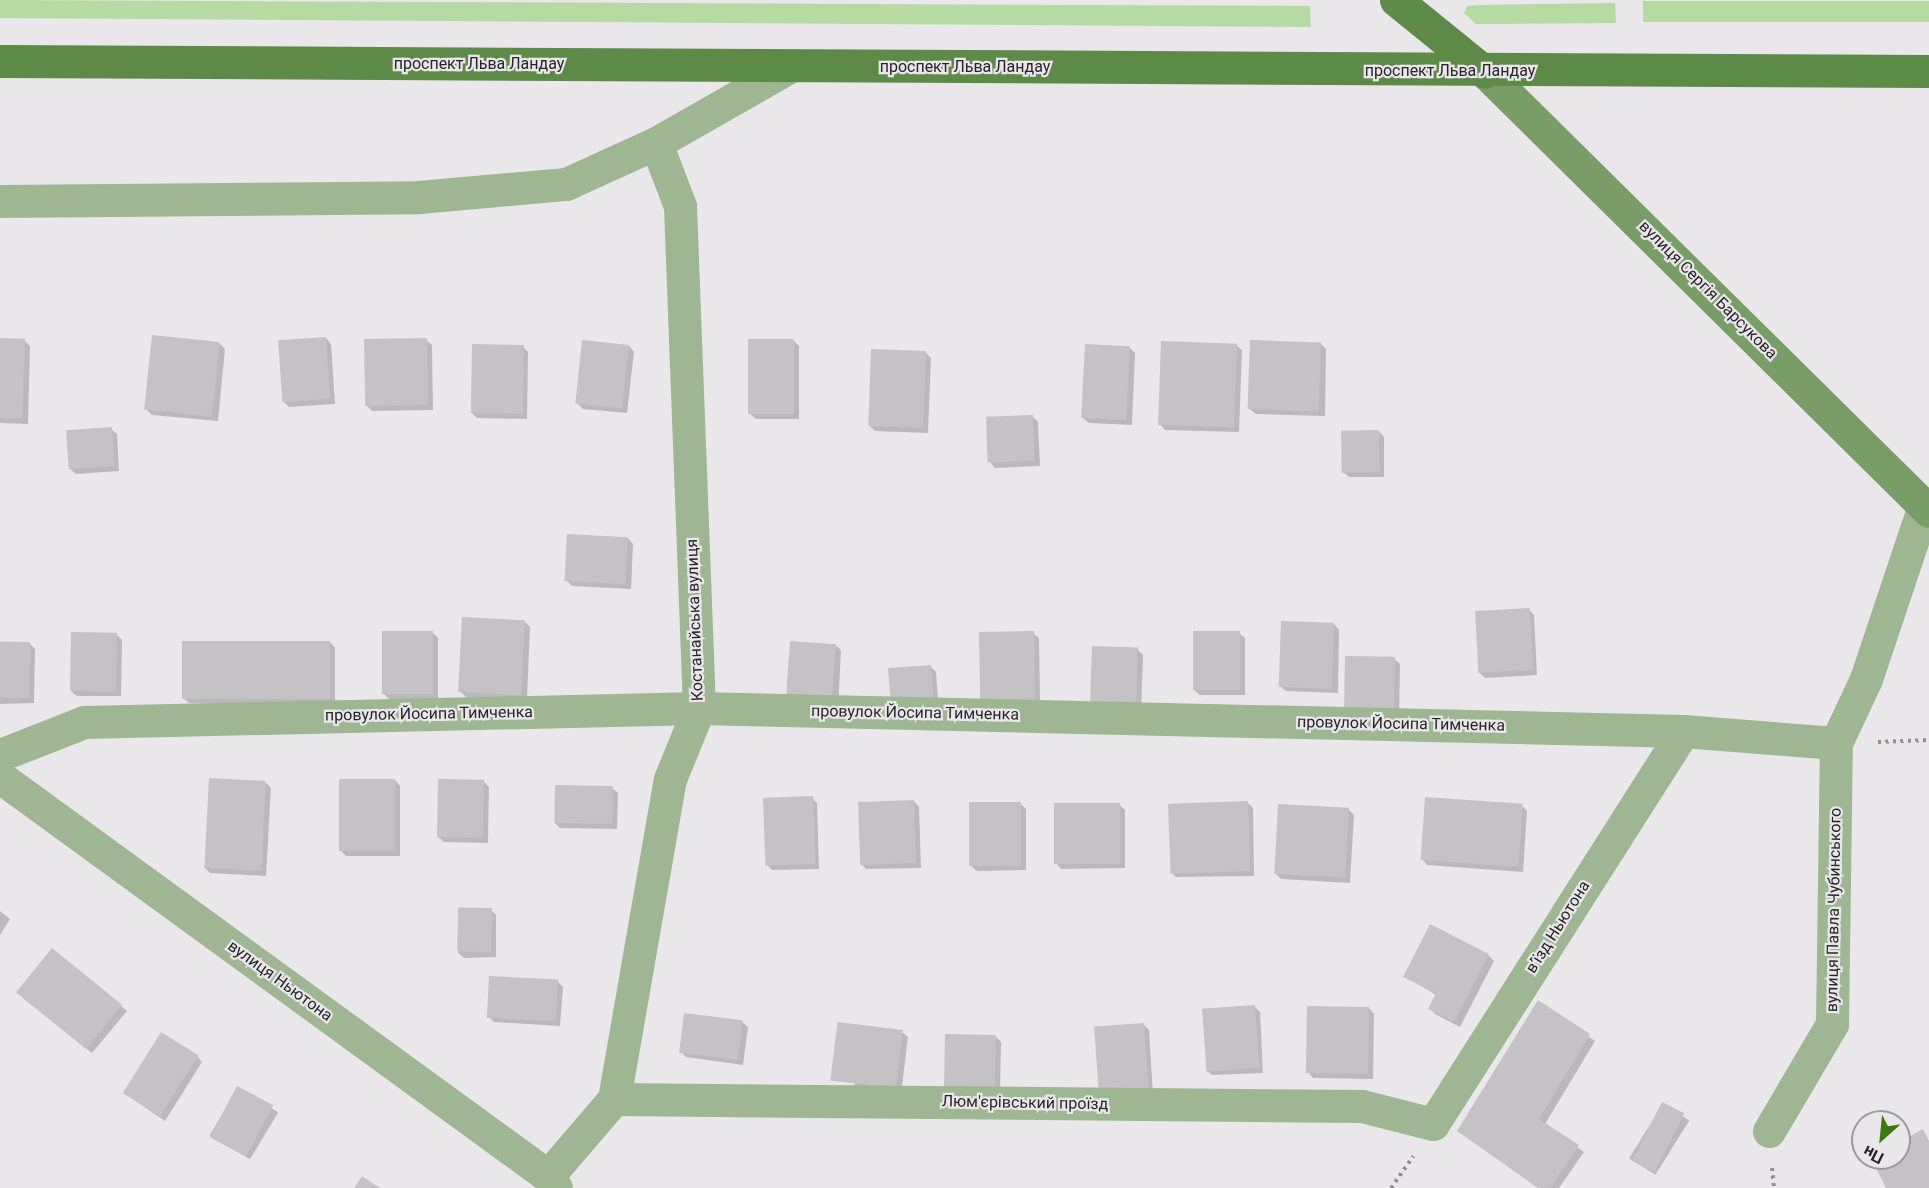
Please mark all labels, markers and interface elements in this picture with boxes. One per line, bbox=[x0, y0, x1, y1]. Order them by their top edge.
street label: проспект Льва Ландау bbox=[394, 54, 564, 74]
street label: проспект Льва Ландау bbox=[880, 57, 1050, 77]
street label: проспект Льва Ландау bbox=[1365, 61, 1535, 81]
street label: вулиця Сергія Барсукова bbox=[1635, 217, 1781, 363]
street label: Костанайська вулиця bbox=[683, 538, 707, 702]
street label: провулок Йосипа Тимченка bbox=[811, 702, 1019, 724]
street label: провулок Йосипа Тимченка bbox=[325, 703, 533, 725]
street label: провулок Йосипа Тимченка bbox=[1297, 713, 1505, 735]
street label: вулиця Павла Чубинського bbox=[1823, 808, 1845, 1012]
street label: в’їзд Ньютона bbox=[1522, 877, 1594, 977]
street label: вулиця Ньютона bbox=[224, 937, 336, 1025]
street label: Люм'єрівський проїзд bbox=[942, 1092, 1108, 1114]
north arrow bbox=[1851, 1110, 1911, 1170]
text: Пн bbox=[1860, 1142, 1887, 1168]

